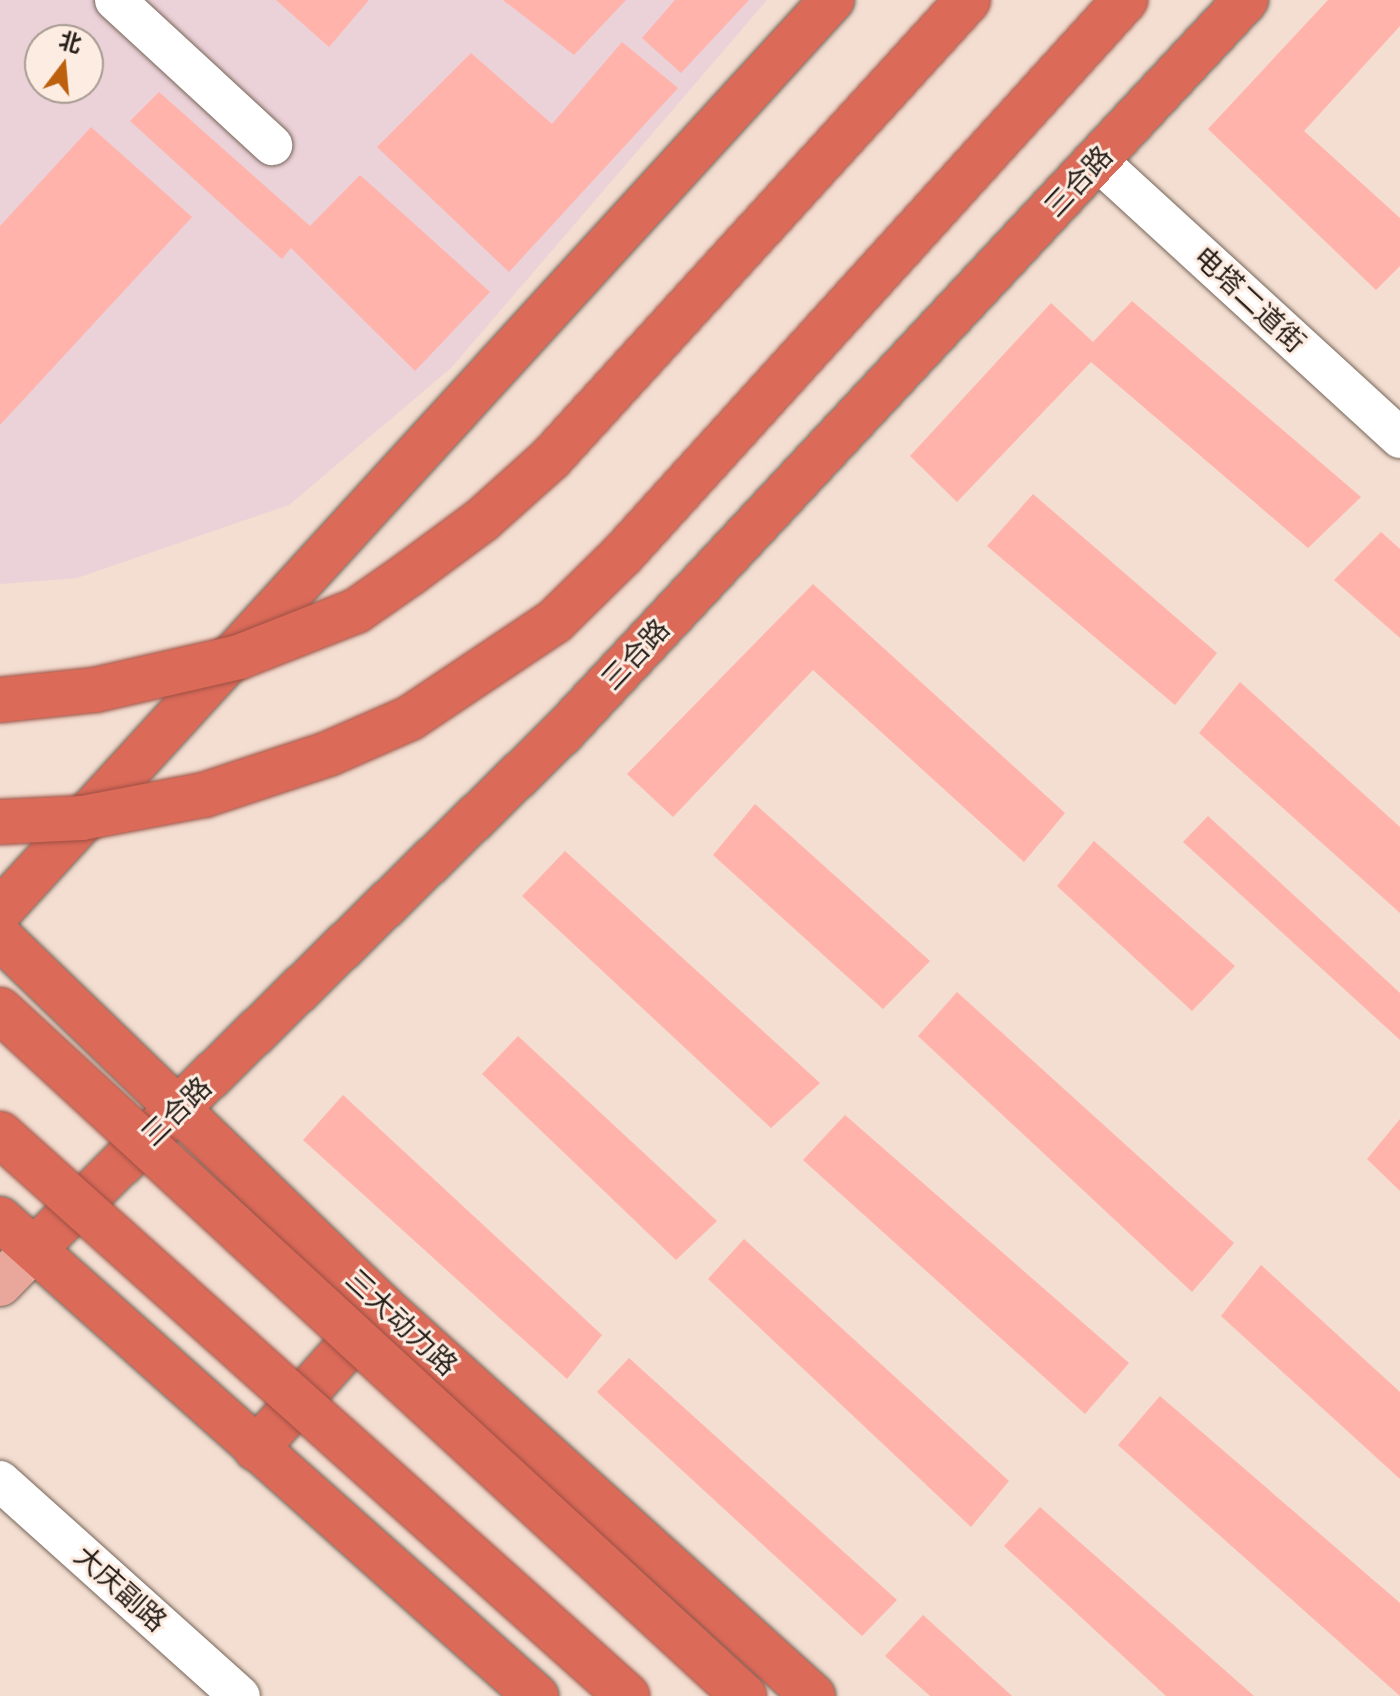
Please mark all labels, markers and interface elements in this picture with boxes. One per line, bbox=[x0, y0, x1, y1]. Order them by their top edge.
north arrow bbox=[24, 24, 104, 104]
text: 北 bbox=[56, 27, 84, 58]
street label: 三合路 bbox=[1038, 140, 1120, 224]
street label: 电塔二道街 bbox=[1186, 240, 1312, 360]
street label: 三合路 bbox=[595, 613, 677, 697]
street label: 三合路 bbox=[135, 1071, 219, 1153]
street label: 三大动力路 bbox=[338, 1263, 464, 1383]
street label: 大庆副路 bbox=[67, 1539, 173, 1639]

